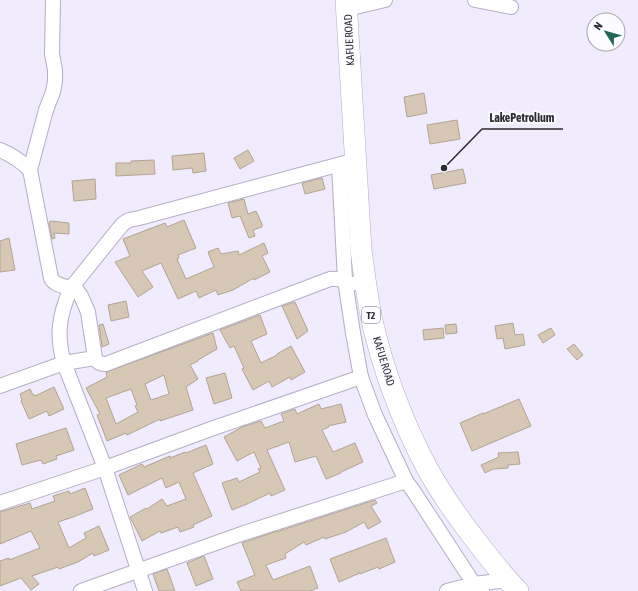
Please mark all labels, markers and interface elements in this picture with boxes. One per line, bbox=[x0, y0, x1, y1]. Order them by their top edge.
north arrow bbox=[586, 12, 626, 52]
street label: KAFUE ROAD bbox=[342, 14, 356, 66]
text: N bbox=[591, 20, 605, 32]
callout: LakePetrolium bbox=[482, 105, 563, 129]
text: LakePetrolium bbox=[490, 111, 555, 125]
road number: T2 bbox=[362, 307, 380, 323]
street label: KAFUE ROAD bbox=[371, 335, 397, 387]

